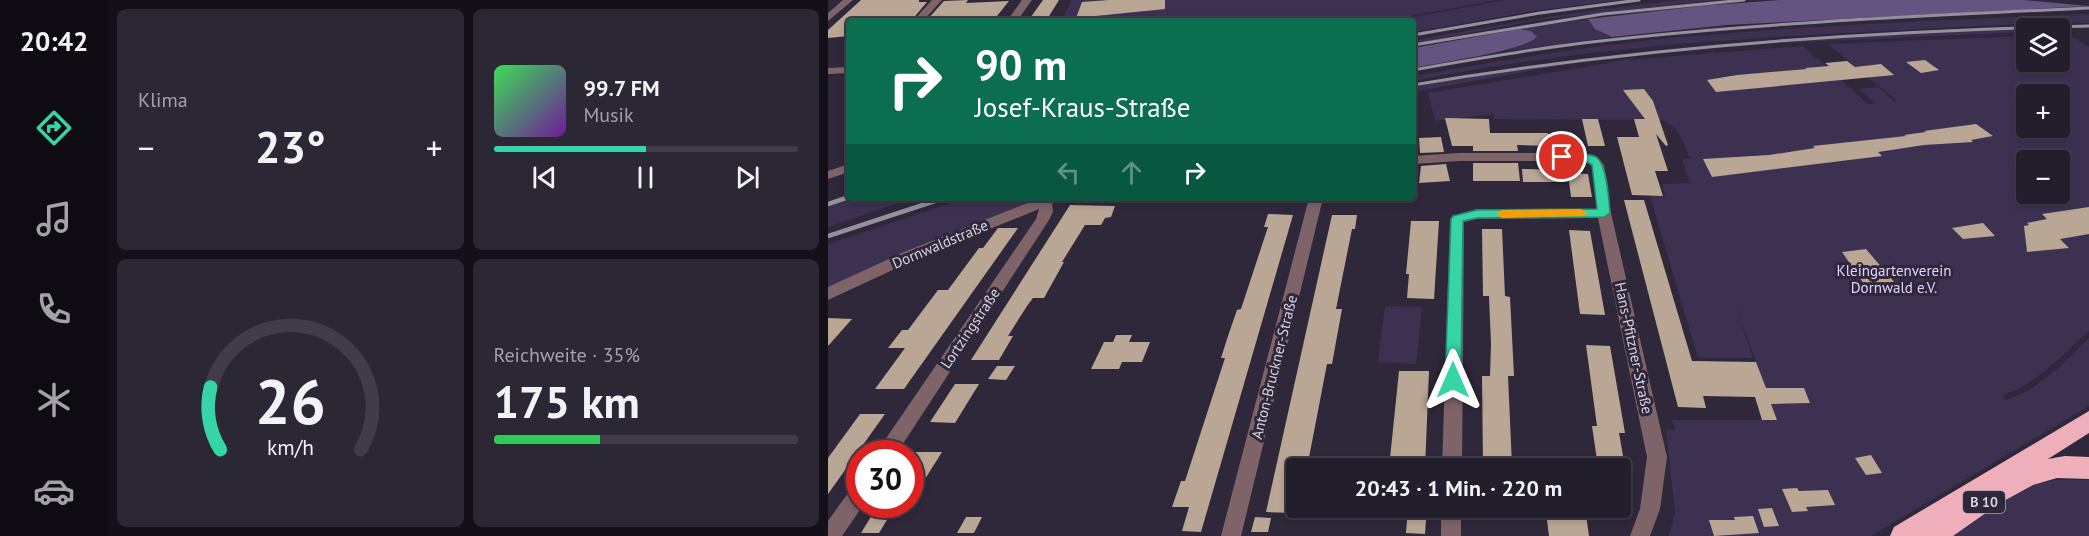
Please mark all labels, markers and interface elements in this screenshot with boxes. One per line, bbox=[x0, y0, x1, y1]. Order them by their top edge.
map controls bbox=[2016, 18, 2070, 204]
button: layers bbox=[2016, 18, 2070, 72]
text: 20:42 bbox=[20, 24, 88, 58]
text: 90 m bbox=[975, 37, 1067, 92]
icon: right bbox=[876, 42, 954, 120]
text: 99.7 FM bbox=[584, 74, 660, 102]
button: + bbox=[2016, 84, 2070, 138]
text: Klima bbox=[138, 87, 188, 113]
text: Josef-Kraus-Straße bbox=[975, 90, 1190, 124]
text: Musik bbox=[584, 102, 633, 128]
icon: directions bbox=[33, 107, 75, 149]
text: 23° bbox=[255, 117, 326, 175]
text: − bbox=[138, 126, 155, 169]
text: + bbox=[426, 126, 442, 169]
pin bbox=[1536, 131, 1587, 182]
icon: arrive bbox=[1545, 140, 1578, 173]
button: − bbox=[2016, 150, 2070, 204]
icon: left bbox=[1052, 156, 1085, 189]
icon: ahead bbox=[1115, 156, 1148, 189]
icon: right bbox=[1178, 156, 1211, 189]
icon: previous bbox=[528, 161, 561, 194]
icon: pause bbox=[629, 161, 662, 194]
icon: next bbox=[731, 161, 764, 194]
icon: music bbox=[33, 198, 75, 240]
street label: Dornwaldstraße bbox=[889, 215, 991, 273]
park label: Kleingartenverein Dornwald e.V. bbox=[1837, 261, 1951, 297]
street label: Hans-Pfitzner-Straße bbox=[1611, 280, 1657, 416]
street label: Lortzingstraße bbox=[936, 284, 1004, 372]
icon: phone bbox=[33, 288, 75, 330]
street label: Anton-Bruckner-Straße bbox=[1247, 293, 1301, 441]
text: Reichweite · 35% bbox=[494, 342, 640, 368]
position arrow bbox=[1421, 348, 1485, 412]
text: 26 bbox=[255, 360, 326, 441]
text: 175 km bbox=[494, 372, 640, 430]
icon: climate bbox=[33, 379, 75, 421]
text: km/h bbox=[267, 433, 314, 461]
speed limit sign: 30 bbox=[846, 440, 924, 518]
icon: car bbox=[33, 470, 75, 512]
text: 20:43 · 1 Min. · 220 m bbox=[1355, 474, 1562, 502]
road number: B 10 bbox=[1963, 491, 2005, 513]

